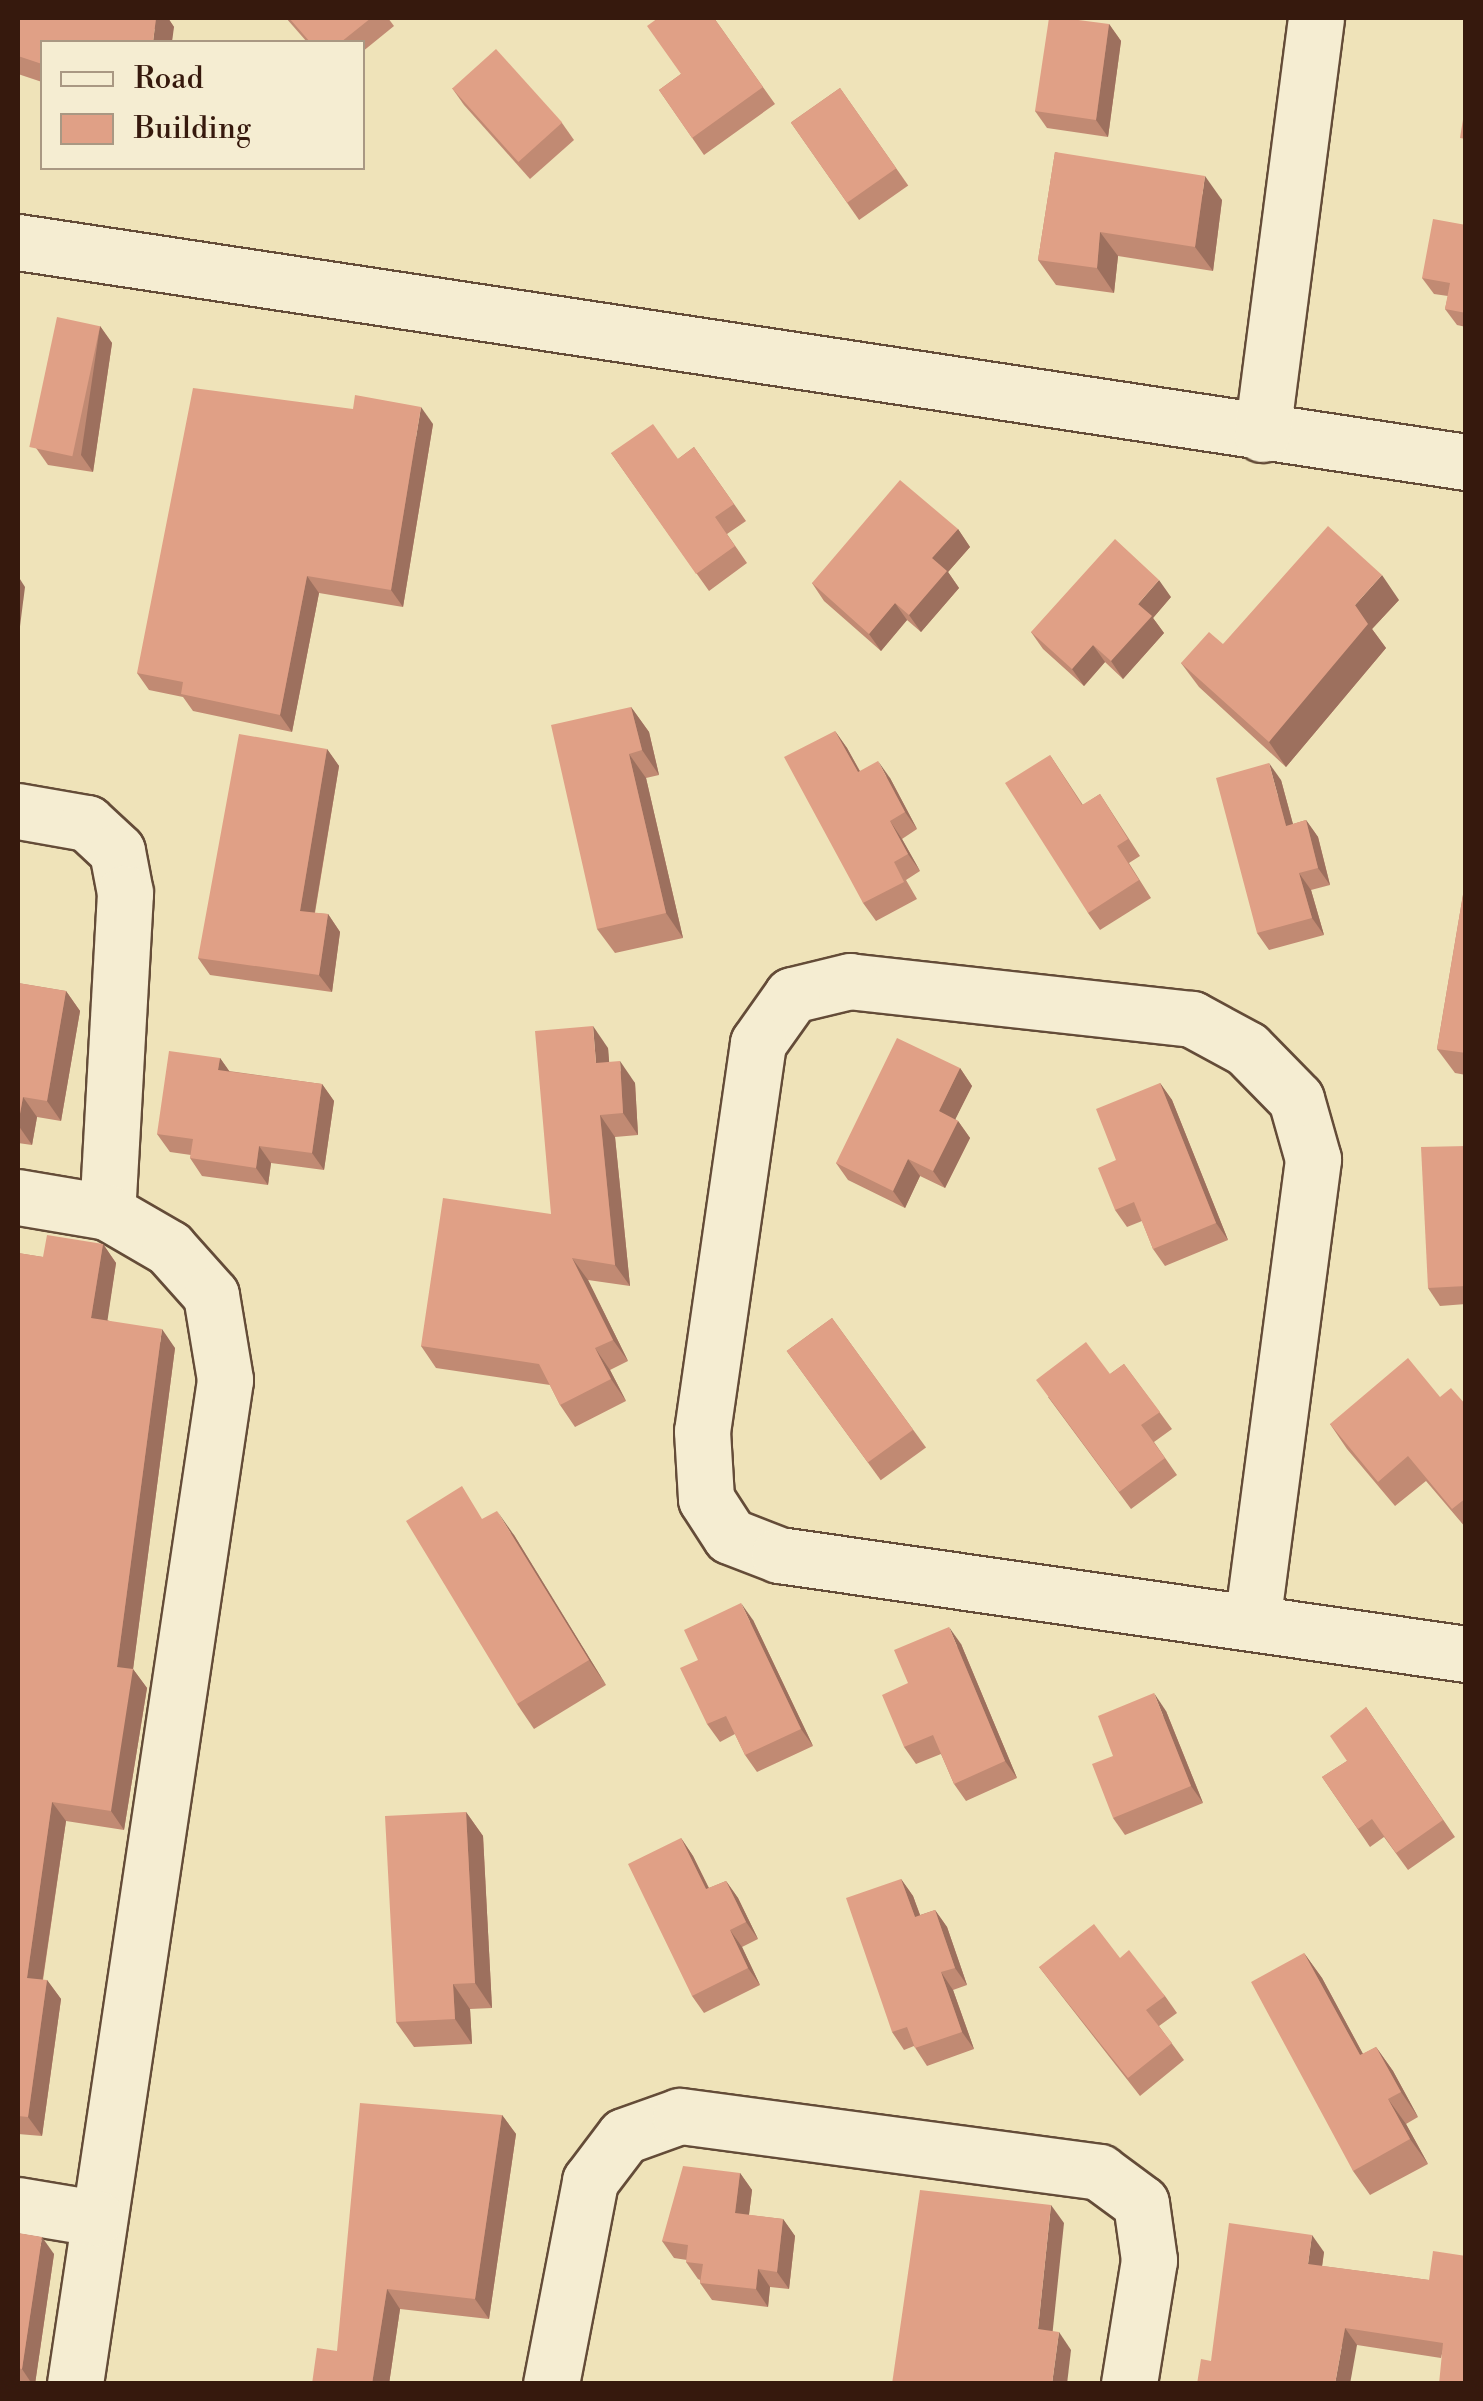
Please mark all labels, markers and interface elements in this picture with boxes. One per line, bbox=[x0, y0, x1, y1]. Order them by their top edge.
legend bbox=[40, 40, 365, 170]
text: Road bbox=[134, 60, 204, 98]
text: Building bbox=[134, 110, 251, 148]

